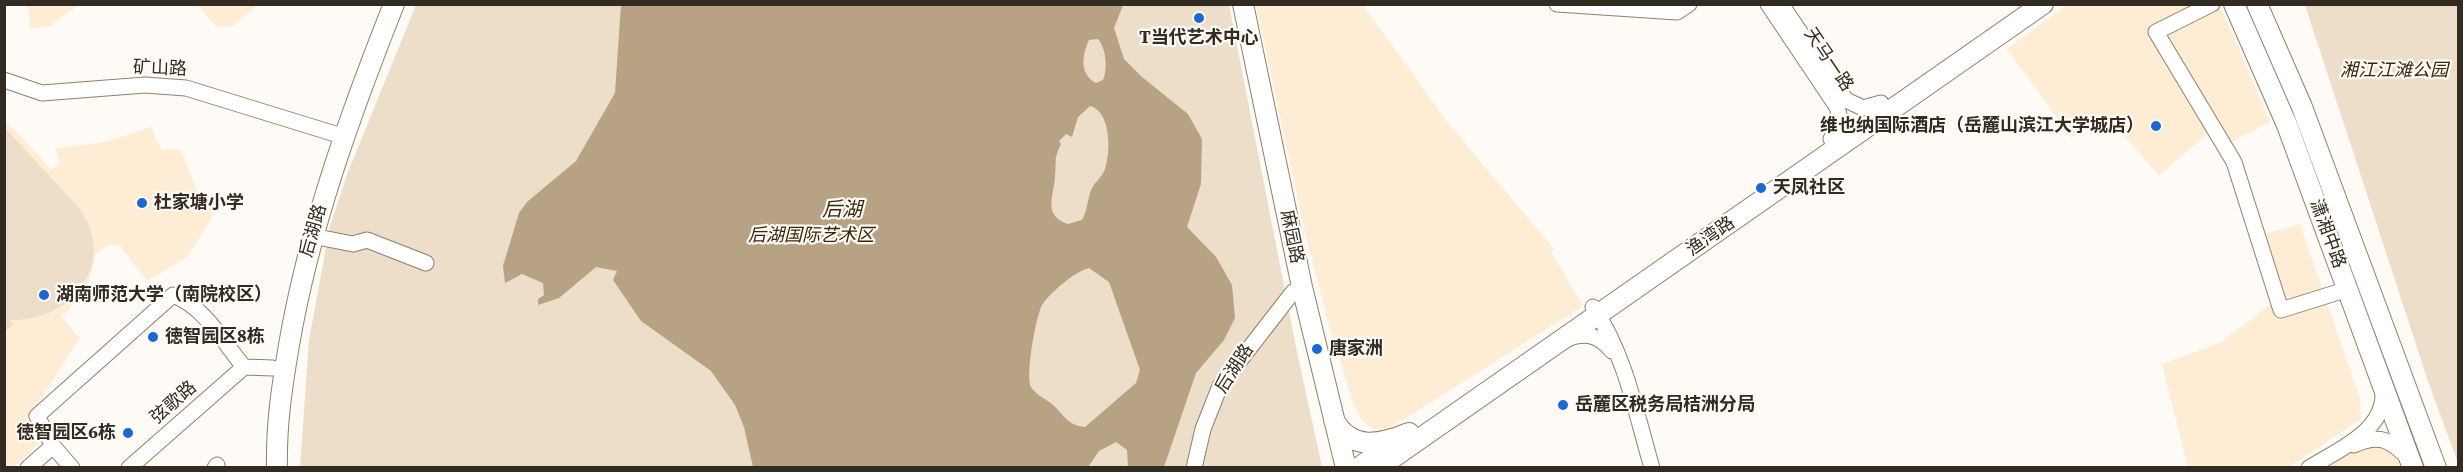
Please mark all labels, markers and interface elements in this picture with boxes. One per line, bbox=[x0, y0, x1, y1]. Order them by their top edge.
marker: T当代艺术中心 bbox=[1192, 11, 1206, 25]
street label: 天马一路 bbox=[1799, 24, 1857, 96]
place label: T当代艺术中心 bbox=[1139, 27, 1259, 49]
street label: 矿山路 bbox=[133, 57, 187, 81]
park label: 湘江江滩公园 bbox=[2340, 60, 2448, 82]
place label: 维也纳国际酒店（岳麓山滨江大学城店） bbox=[1820, 115, 2144, 137]
marker: 维也纳国际酒店（岳麓山滨江大学城店） bbox=[2149, 119, 2163, 133]
place label: 天凤社区 bbox=[1773, 177, 1845, 199]
marker: 天凤社区 bbox=[1754, 181, 1768, 195]
place label: 杜家塘小学 bbox=[154, 192, 244, 214]
marker: 杜家塘小学 bbox=[135, 196, 149, 210]
street label: 潇湘中路 bbox=[2305, 196, 2349, 272]
water label: 后湖 bbox=[822, 199, 862, 223]
street label: 后湖路 bbox=[296, 202, 332, 260]
street label: 麻园路 bbox=[1275, 208, 1307, 266]
street label: 渔湾路 bbox=[1683, 213, 1739, 261]
park label: 后湖国际艺术区 bbox=[748, 225, 874, 247]
place label: 湖南师范大学（南院校区） bbox=[56, 284, 272, 306]
marker: 湖南师范大学（南院校区） bbox=[37, 288, 51, 302]
place label: 徳智园区8栋 bbox=[165, 326, 265, 348]
marker: 徳智园区8栋 bbox=[146, 330, 160, 344]
place label: 唐家洲 bbox=[1329, 338, 1383, 360]
street label: 后湖路 bbox=[1211, 340, 1259, 398]
marker: 唐家洲 bbox=[1310, 342, 1324, 356]
street label: 弦歌路 bbox=[147, 377, 201, 429]
place label: 岳麓区税务局桔洲分局 bbox=[1575, 394, 1755, 416]
marker: 岳麓区税务局桔洲分局 bbox=[1556, 398, 1570, 412]
place label: 徳智园区6栋 bbox=[16, 422, 116, 444]
marker: 徳智园区6栋 bbox=[121, 426, 135, 440]

